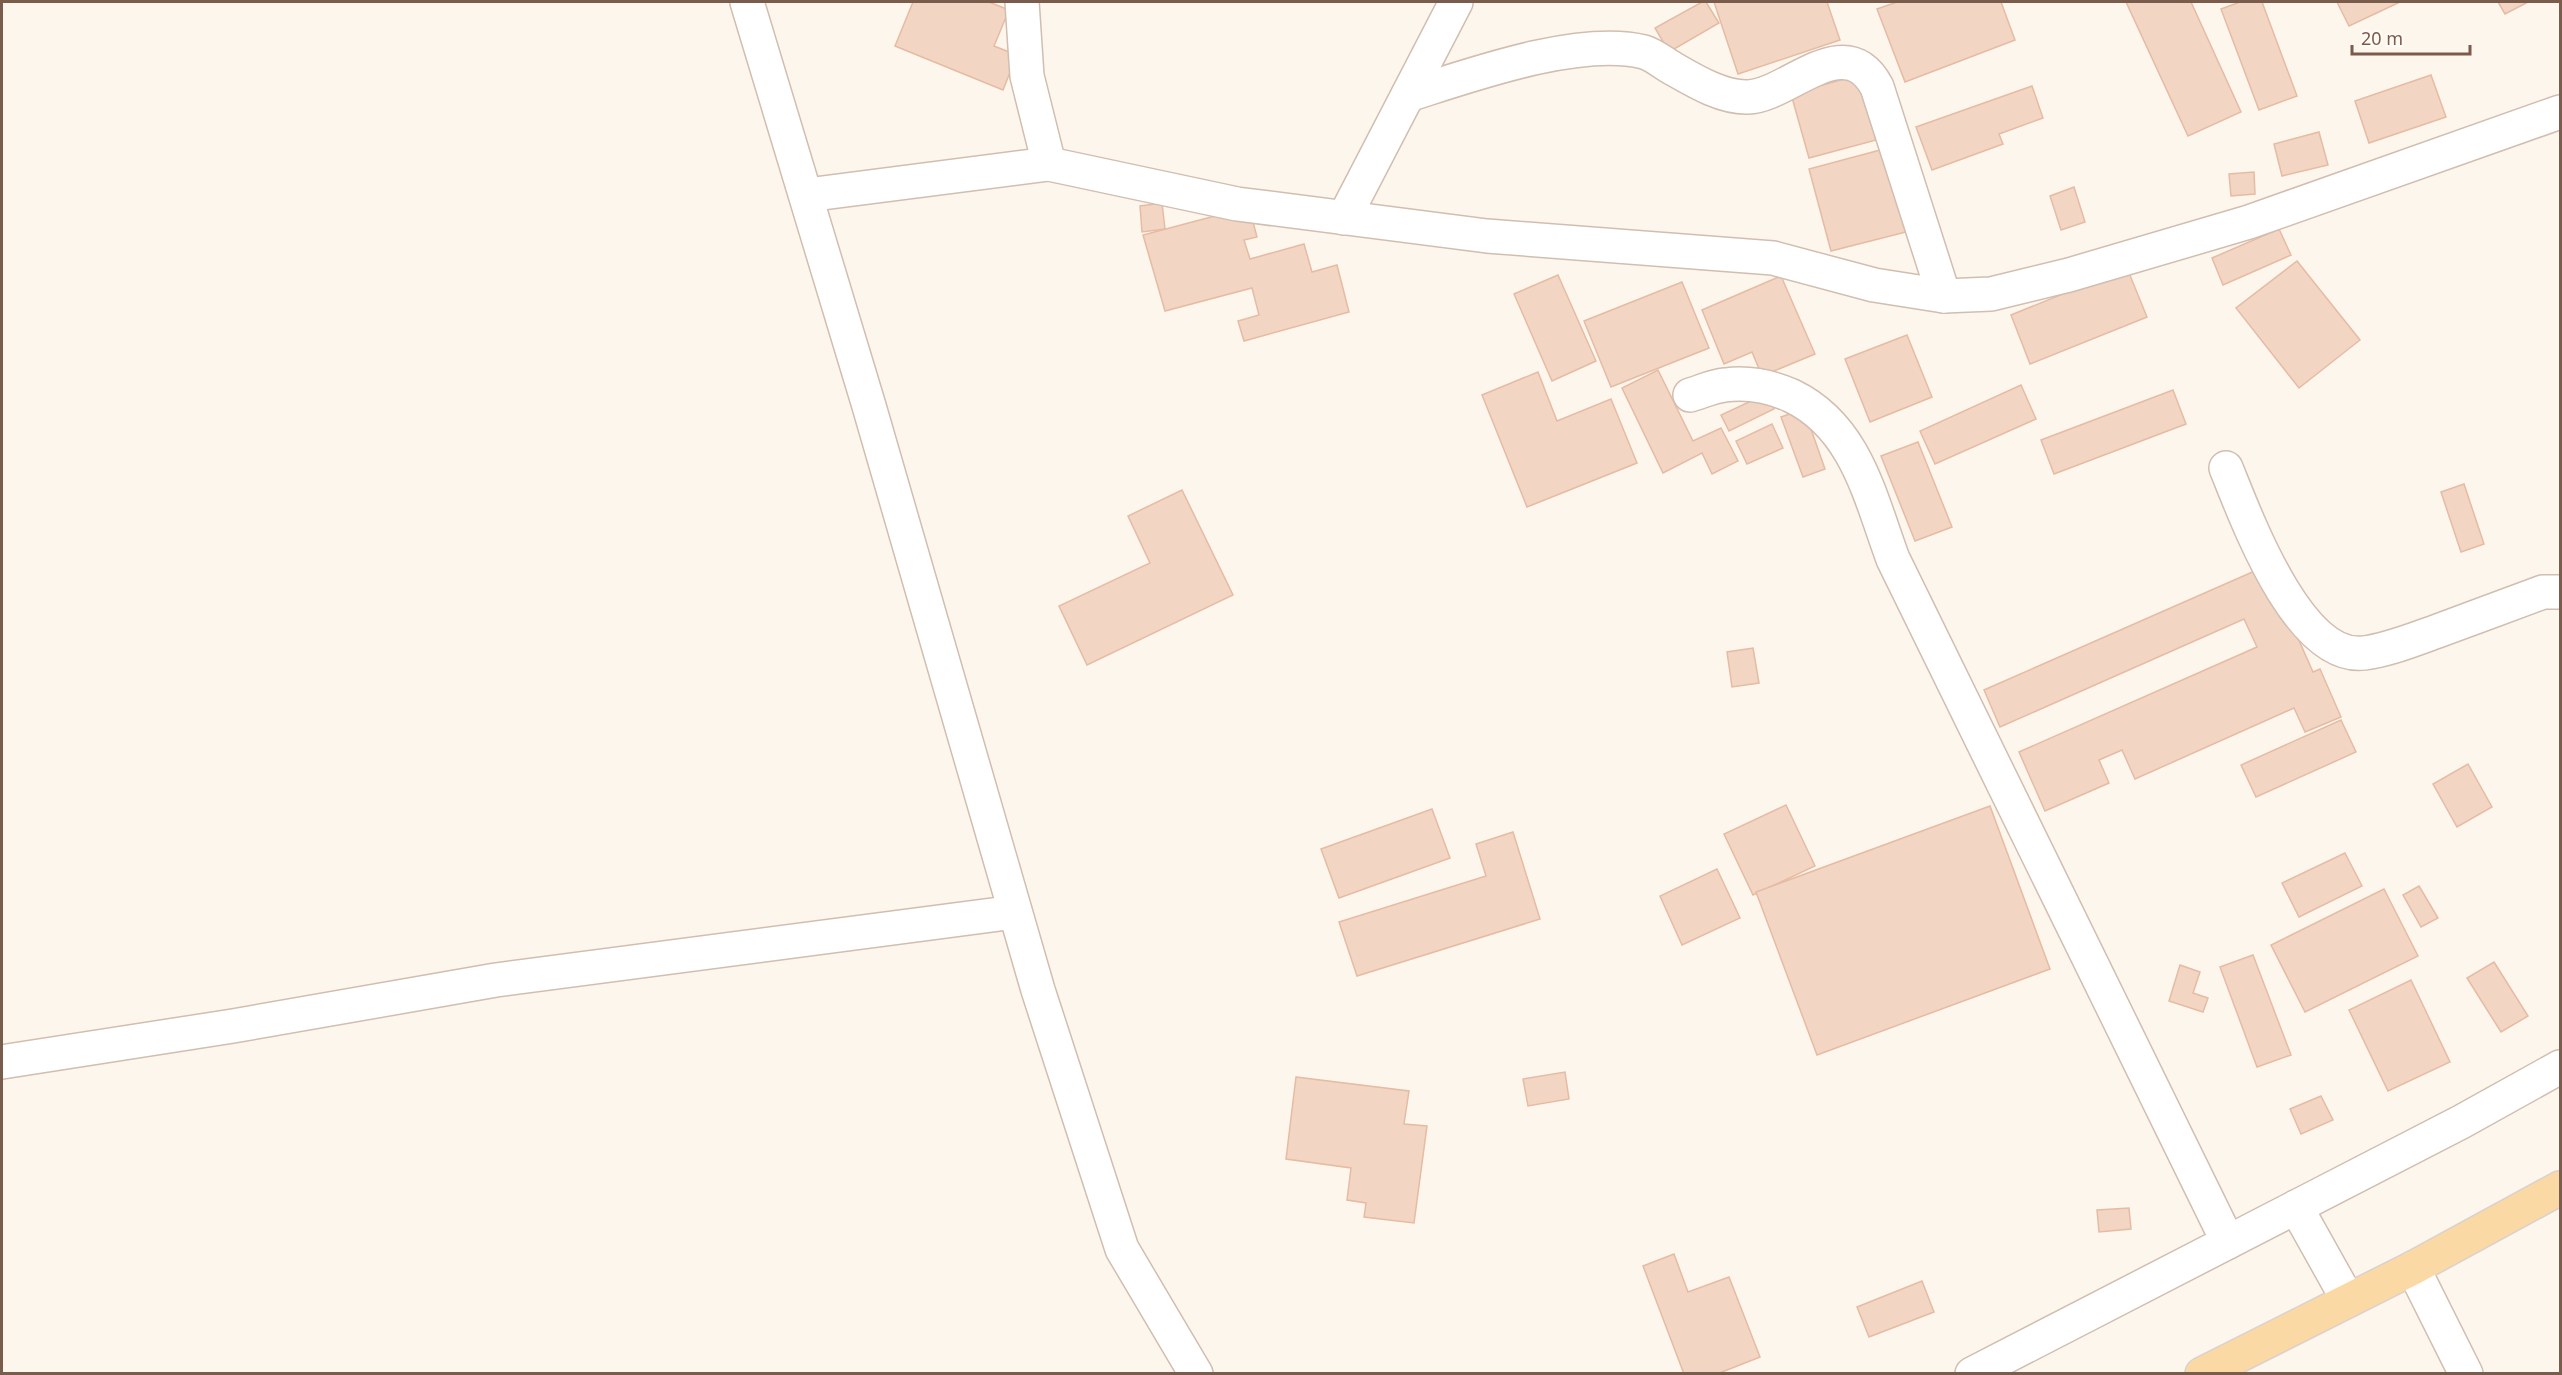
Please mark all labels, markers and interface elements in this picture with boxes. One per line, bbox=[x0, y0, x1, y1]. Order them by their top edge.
scale bar bbox=[2352, 18, 2470, 56]
text: 20 m bbox=[2361, 26, 2403, 50]

